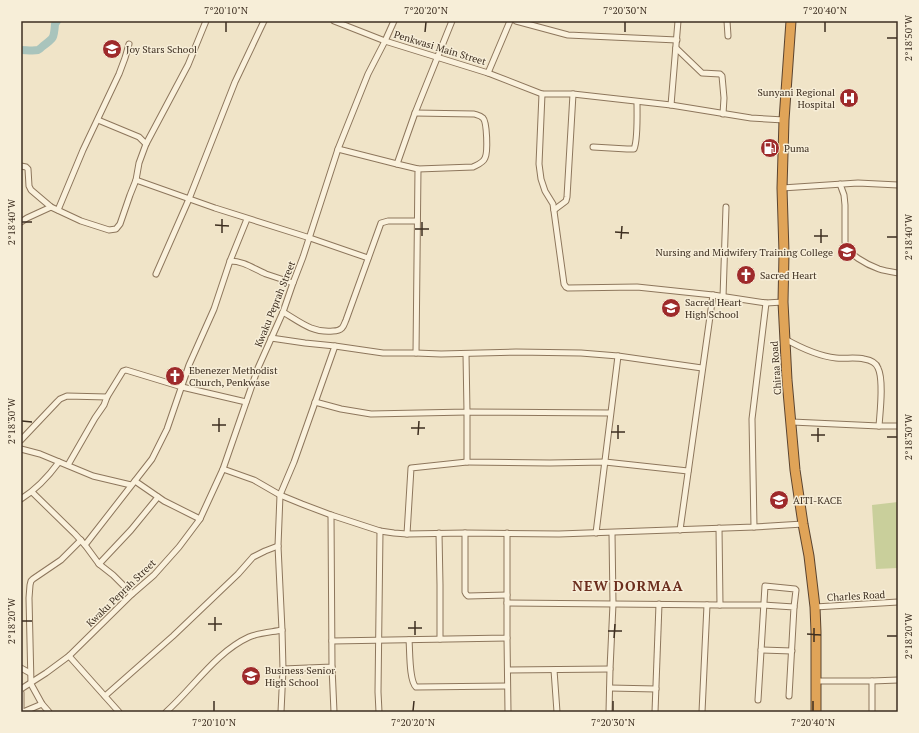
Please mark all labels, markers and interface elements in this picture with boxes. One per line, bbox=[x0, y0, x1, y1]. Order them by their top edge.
text: 7°20'10"N bbox=[204, 4, 249, 17]
text: 7°20'20"N bbox=[404, 4, 449, 17]
text: 7°20'30"N bbox=[603, 4, 648, 17]
text: 7°20'40"N bbox=[803, 4, 848, 17]
text: 2°18'50"W bbox=[902, 14, 915, 61]
street label: Penkwasi Main Street bbox=[392, 28, 488, 68]
school or university icon: Joy Stars School bbox=[101, 38, 123, 60]
place label: Joy Stars School bbox=[126, 43, 197, 56]
place label: Sunyani Regional Hospital bbox=[757, 86, 835, 111]
hospital icon: Sunyani Regional Hospital bbox=[838, 87, 860, 109]
fuel station icon: Puma bbox=[759, 137, 781, 159]
place label: Puma bbox=[784, 142, 809, 155]
text: 2°18'40"W bbox=[5, 198, 18, 245]
text: 2°18'40"W bbox=[902, 213, 915, 260]
school or university icon: Nursing and Midwifery Training College bbox=[836, 241, 858, 263]
place label: Nursing and Midwifery Training College bbox=[655, 246, 833, 259]
street label: Kwaku Peprah Street bbox=[252, 259, 298, 349]
church icon: Sacred Heart bbox=[735, 264, 757, 286]
place label: Sacred Heart bbox=[760, 269, 817, 282]
place label: Sacred Heart High School bbox=[685, 296, 742, 321]
school or university icon: Sacred Heart High School bbox=[660, 297, 682, 319]
street label: Chiraa Road bbox=[768, 340, 784, 395]
place label: Ebenezer Methodist Church, Penkwase bbox=[189, 364, 278, 389]
church icon: Ebenezer Methodist Church, Penkwase bbox=[164, 365, 186, 387]
text: 2°18'30"W bbox=[5, 397, 18, 444]
text: 2°18'30"W bbox=[902, 413, 915, 460]
school or university icon: AITI-KACE bbox=[768, 489, 790, 511]
place label: AITI-KACE bbox=[793, 494, 842, 507]
street label: Kwaku Peprah Street bbox=[83, 556, 159, 630]
district label: NEW DORMAA bbox=[572, 576, 684, 595]
street label: Charles Road bbox=[827, 588, 886, 604]
text: 2°18'20"W bbox=[5, 597, 18, 644]
text: 2°18'20"W bbox=[902, 612, 915, 659]
place label: Business Senior High School bbox=[265, 664, 335, 689]
school or university icon: Business Senior High School bbox=[240, 665, 262, 687]
text: 7°20'10"N bbox=[192, 716, 237, 729]
text: 7°20'20"N bbox=[391, 716, 436, 729]
text: 7°20'30"N bbox=[591, 716, 636, 729]
text: 7°20'40"N bbox=[791, 716, 836, 729]

